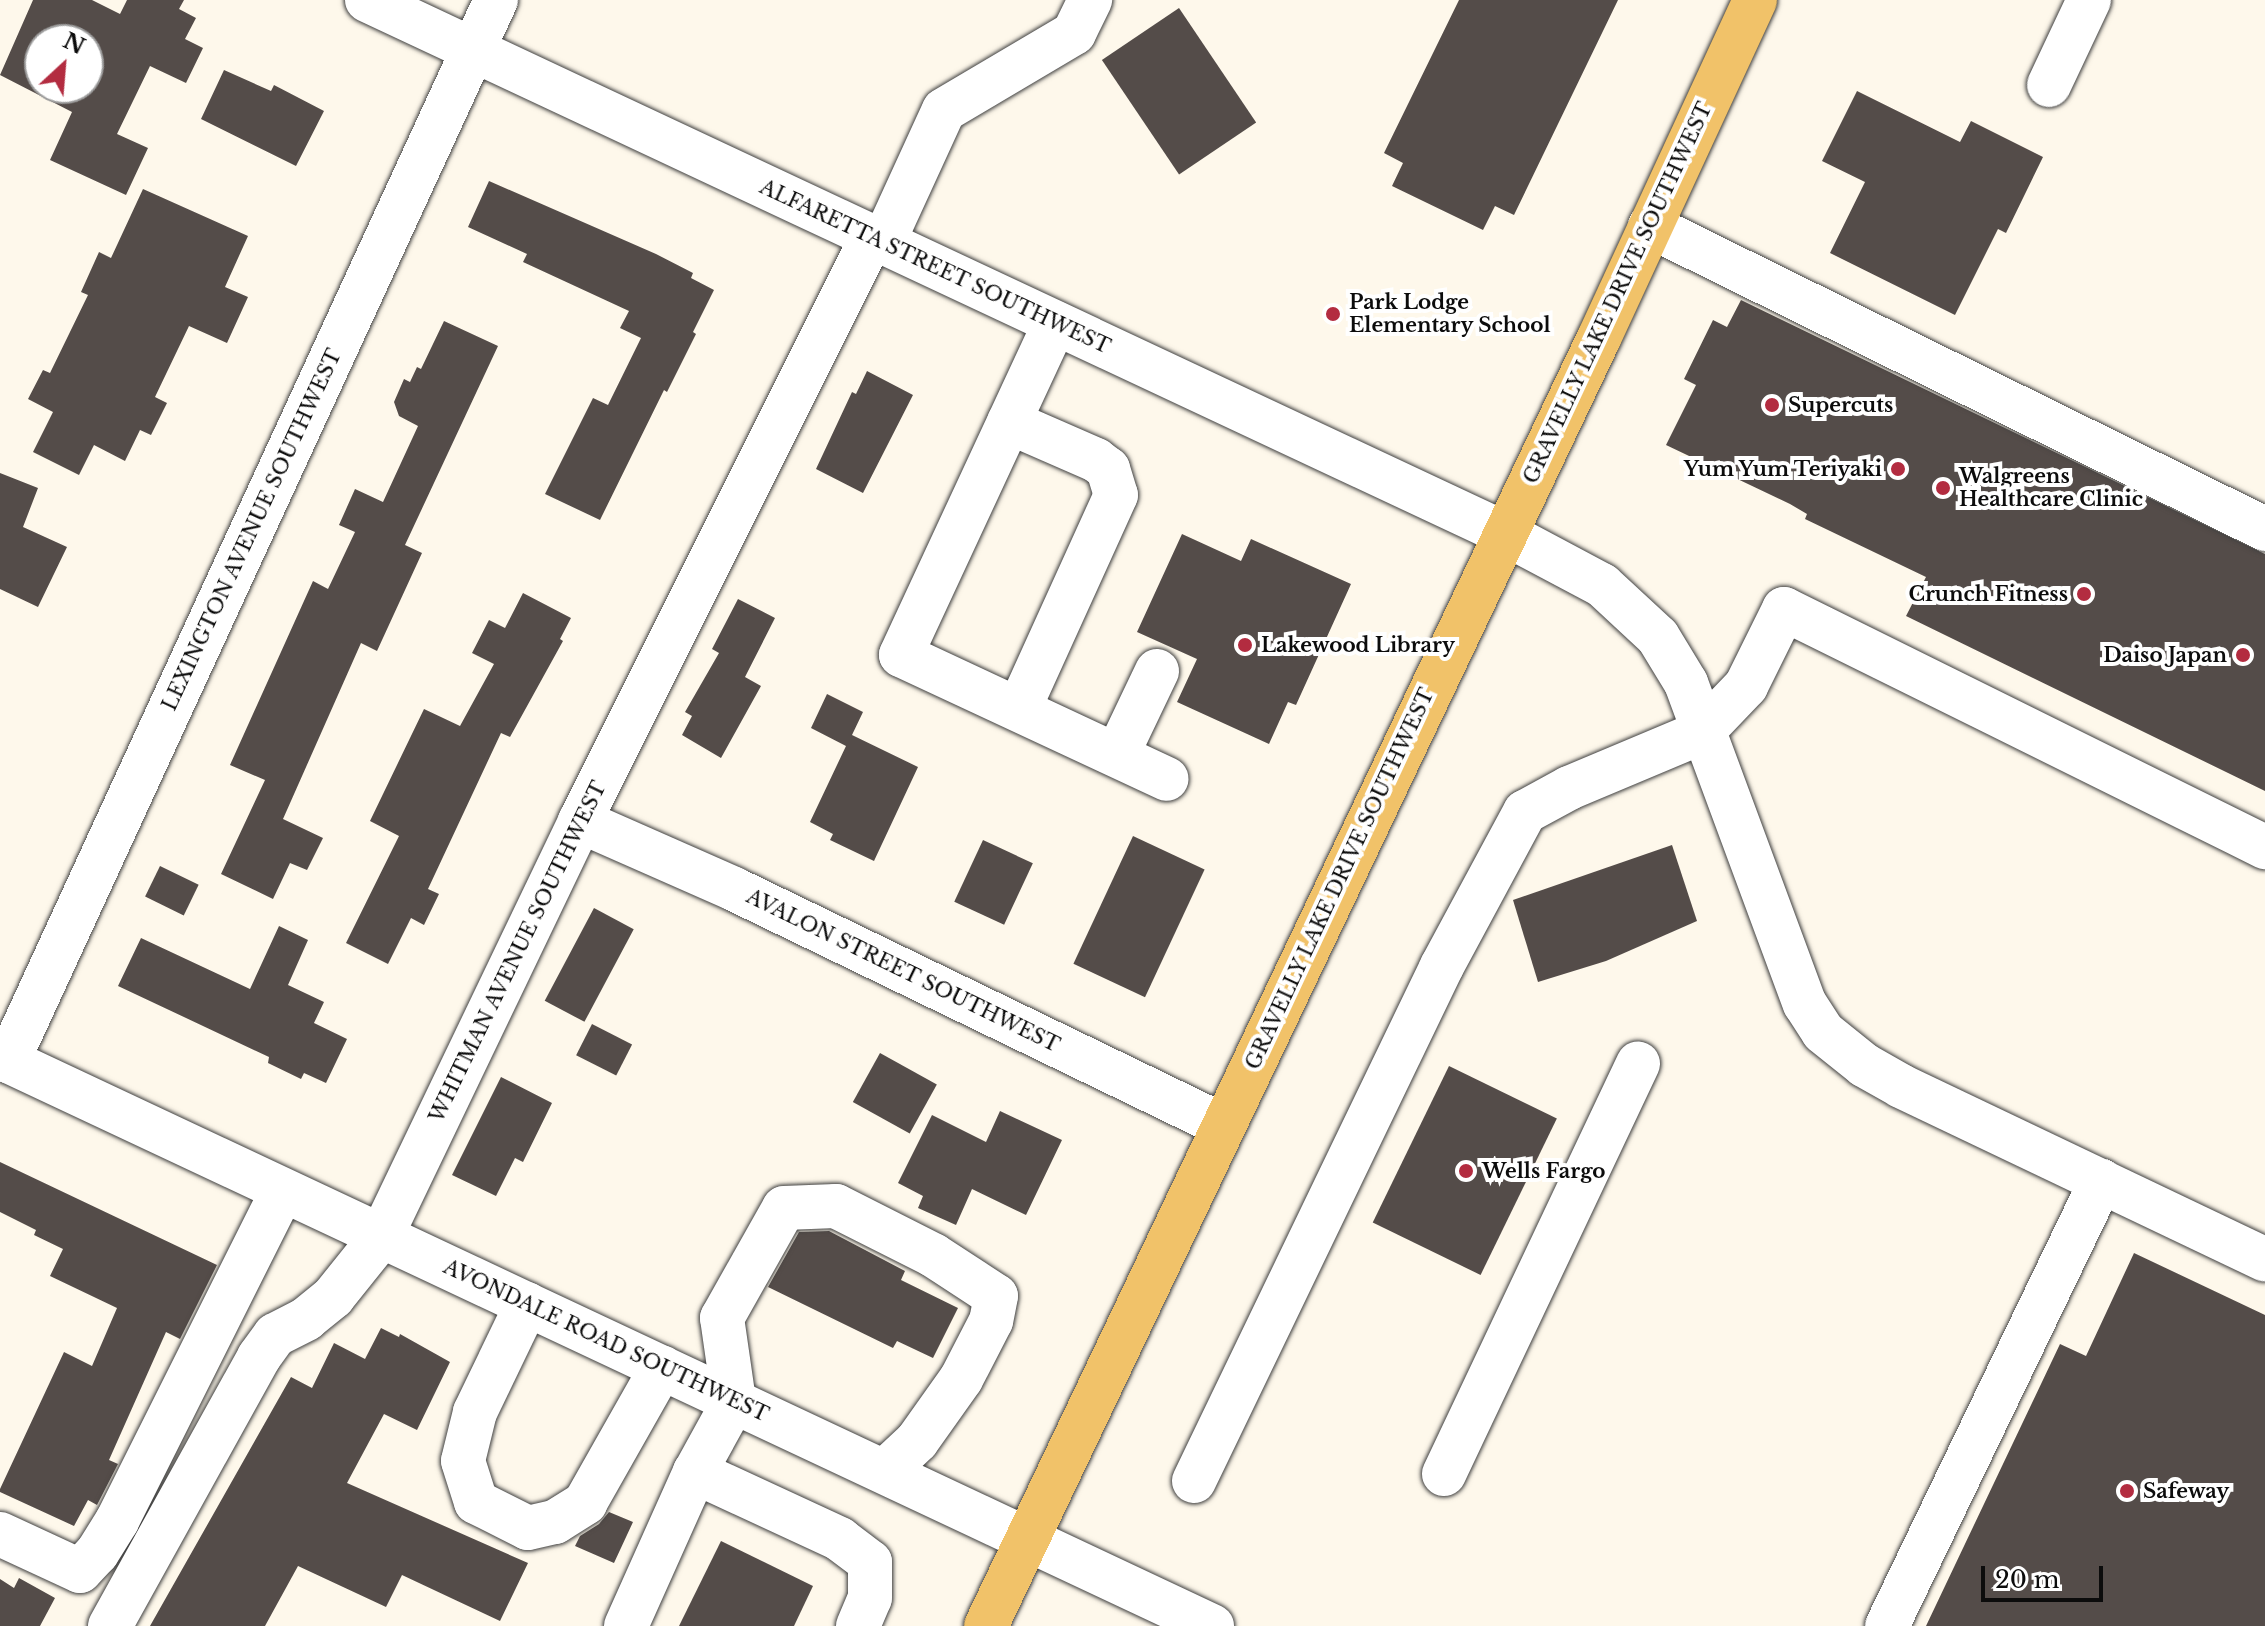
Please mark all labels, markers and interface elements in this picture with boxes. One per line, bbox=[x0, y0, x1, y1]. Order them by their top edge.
north arrow bbox=[24, 24, 104, 104]
text: N bbox=[59, 27, 89, 60]
street label: GRAVELLY LAKE DRIVE SOUTHWEST bbox=[1519, 98, 1717, 488]
street label: ALFARETTA STREET SOUTHWEST bbox=[755, 175, 1115, 359]
place label: Park Lodge Elementary School bbox=[1349, 290, 1551, 337]
marker: Park Lodge Elementary School bbox=[1324, 305, 1342, 323]
street label: LEXINGTON AVENUE SOUTHWEST bbox=[157, 345, 347, 715]
place label: Supercuts bbox=[1788, 393, 1893, 417]
marker: Supercuts bbox=[1763, 396, 1781, 414]
place label: Yum Yum Teriyaki bbox=[1682, 457, 1882, 481]
marker: Yum Yum Teriyaki bbox=[1889, 460, 1907, 478]
place label: Walgreens Healthcare Clinic bbox=[1959, 464, 2143, 511]
marker: Walgreens Healthcare Clinic bbox=[1934, 479, 1952, 497]
place label: Crunch Fitness bbox=[1908, 582, 2068, 606]
marker: Crunch Fitness bbox=[2075, 585, 2093, 603]
place label: Lakewood Library bbox=[1261, 633, 1455, 657]
marker: Lakewood Library bbox=[1236, 636, 1254, 654]
place label: Daiso Japan bbox=[2103, 643, 2227, 667]
marker: Daiso Japan bbox=[2234, 646, 2252, 664]
street label: GRAVELLY LAKE DRIVE SOUTHWEST bbox=[1241, 684, 1439, 1074]
street label: WHITMAN AVENUE SOUTHWEST bbox=[425, 777, 611, 1127]
street label: AVALON STREET SOUTHWEST bbox=[742, 884, 1064, 1058]
place label: Wells Fargo bbox=[1482, 1159, 1606, 1183]
marker: Wells Fargo bbox=[1457, 1162, 1475, 1180]
street label: AVONDALE ROAD SOUTHWEST bbox=[440, 1255, 772, 1427]
place label: Safeway bbox=[2143, 1479, 2229, 1503]
marker: Safeway bbox=[2118, 1482, 2136, 1500]
scale bar bbox=[1985, 1550, 2107, 1600]
text: 20 m bbox=[1995, 1565, 2060, 1594]

